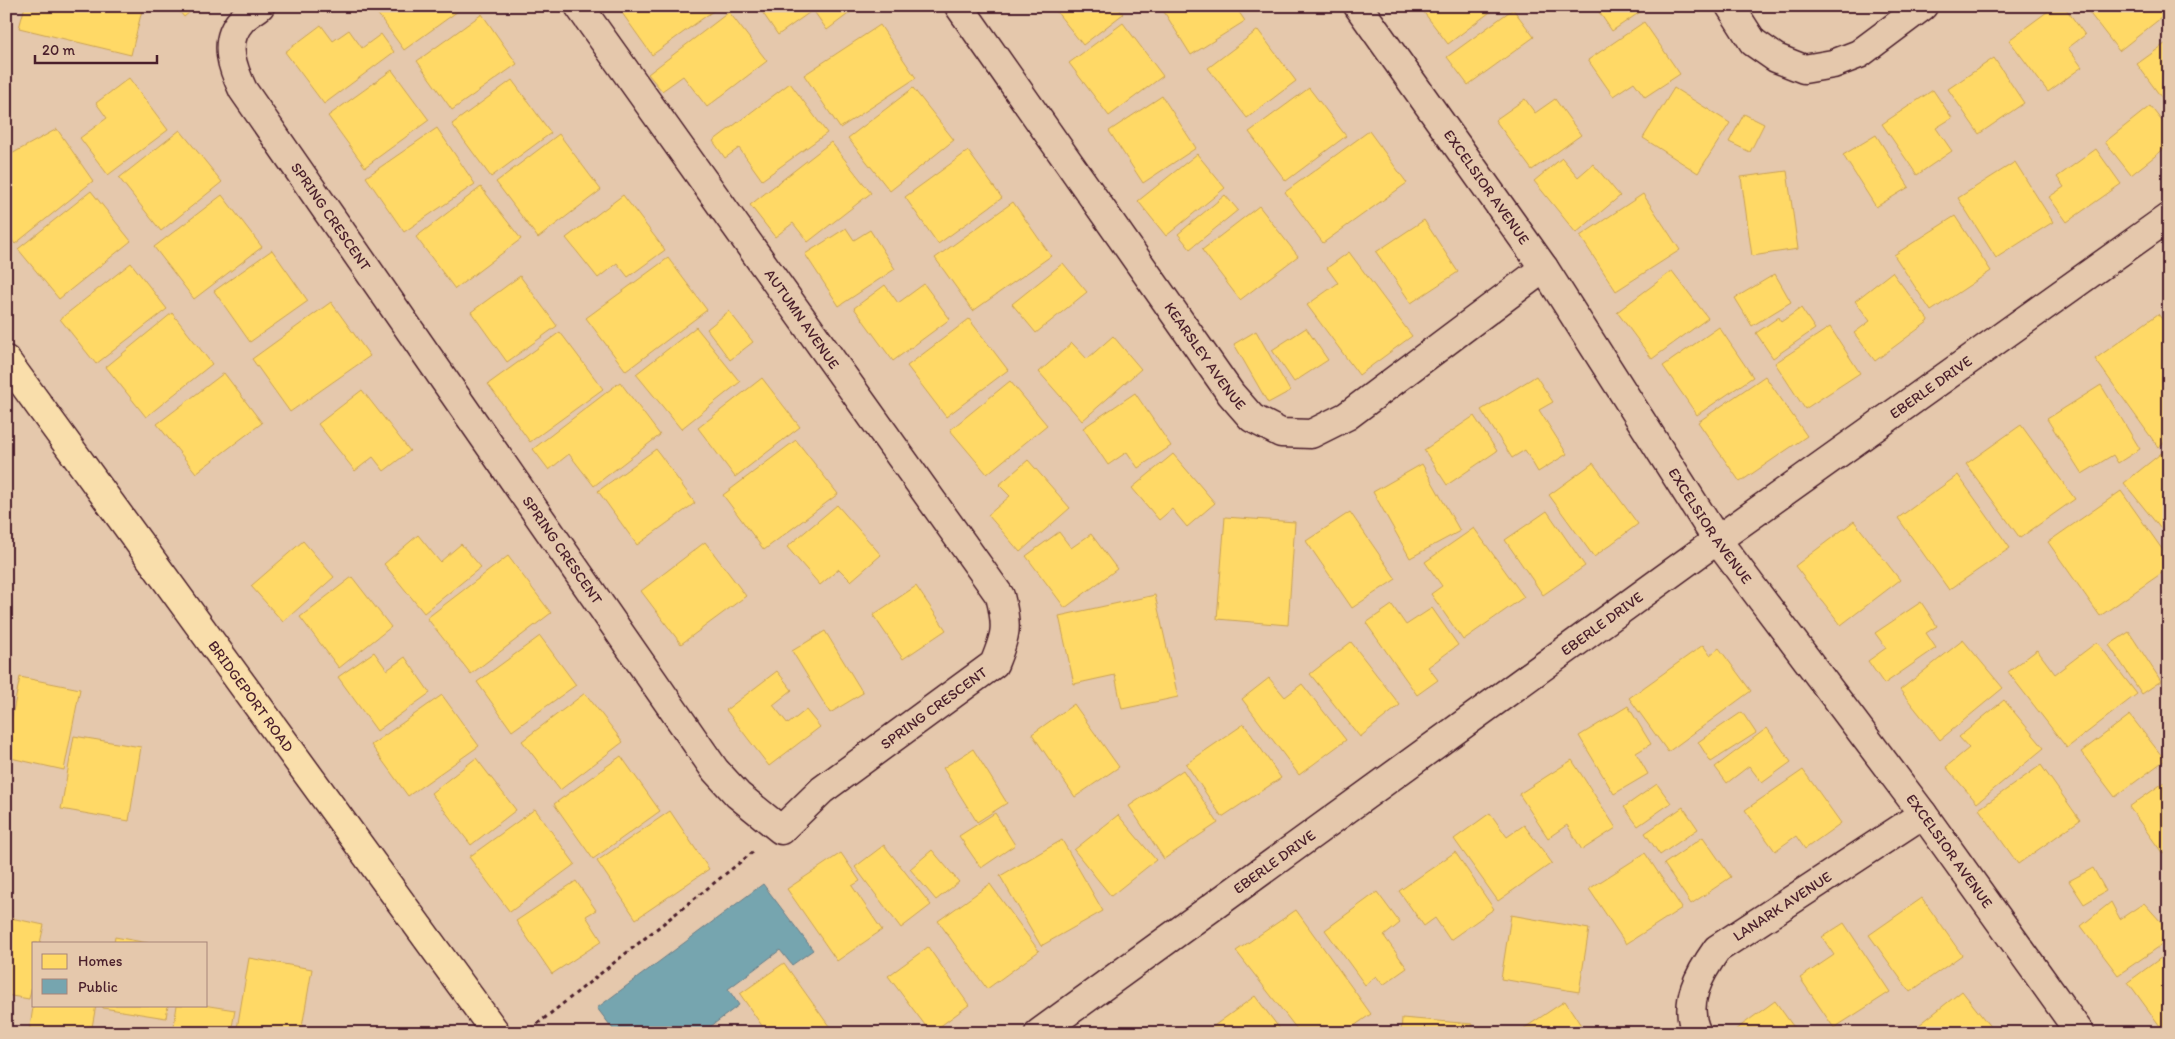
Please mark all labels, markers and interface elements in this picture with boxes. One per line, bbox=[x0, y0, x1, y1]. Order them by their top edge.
scale bar bbox=[35, 32, 158, 64]
text: 20 m bbox=[42, 41, 76, 59]
street label: EXCELSIOR AVENUE bbox=[1440, 126, 1533, 248]
street label: SPRING CRESCENT bbox=[287, 159, 375, 275]
street label: AUTUMN AVENUE bbox=[761, 265, 843, 373]
street label: KEARSLEY AVENUE bbox=[1160, 299, 1250, 414]
street label: EBERLE DRIVE bbox=[1886, 352, 1975, 423]
street label: EXCELSIOR AVENUE bbox=[1664, 464, 1756, 587]
street label: SPRING CRESCENT bbox=[519, 492, 607, 608]
street label: EBERLE DRIVE bbox=[1557, 588, 1646, 660]
street label: BRIDGEPORT ROAD bbox=[204, 637, 297, 756]
street label: SPRING CRESCENT bbox=[877, 663, 991, 753]
street label: EXCELSIOR AVENUE bbox=[1902, 790, 1997, 912]
street label: EBERLE DRIVE bbox=[1230, 826, 1319, 898]
street label: LANARK AVENUE bbox=[1729, 867, 1835, 945]
legend bbox=[32, 942, 208, 1006]
text: Homes bbox=[78, 952, 123, 970]
text: Public bbox=[78, 978, 118, 996]

